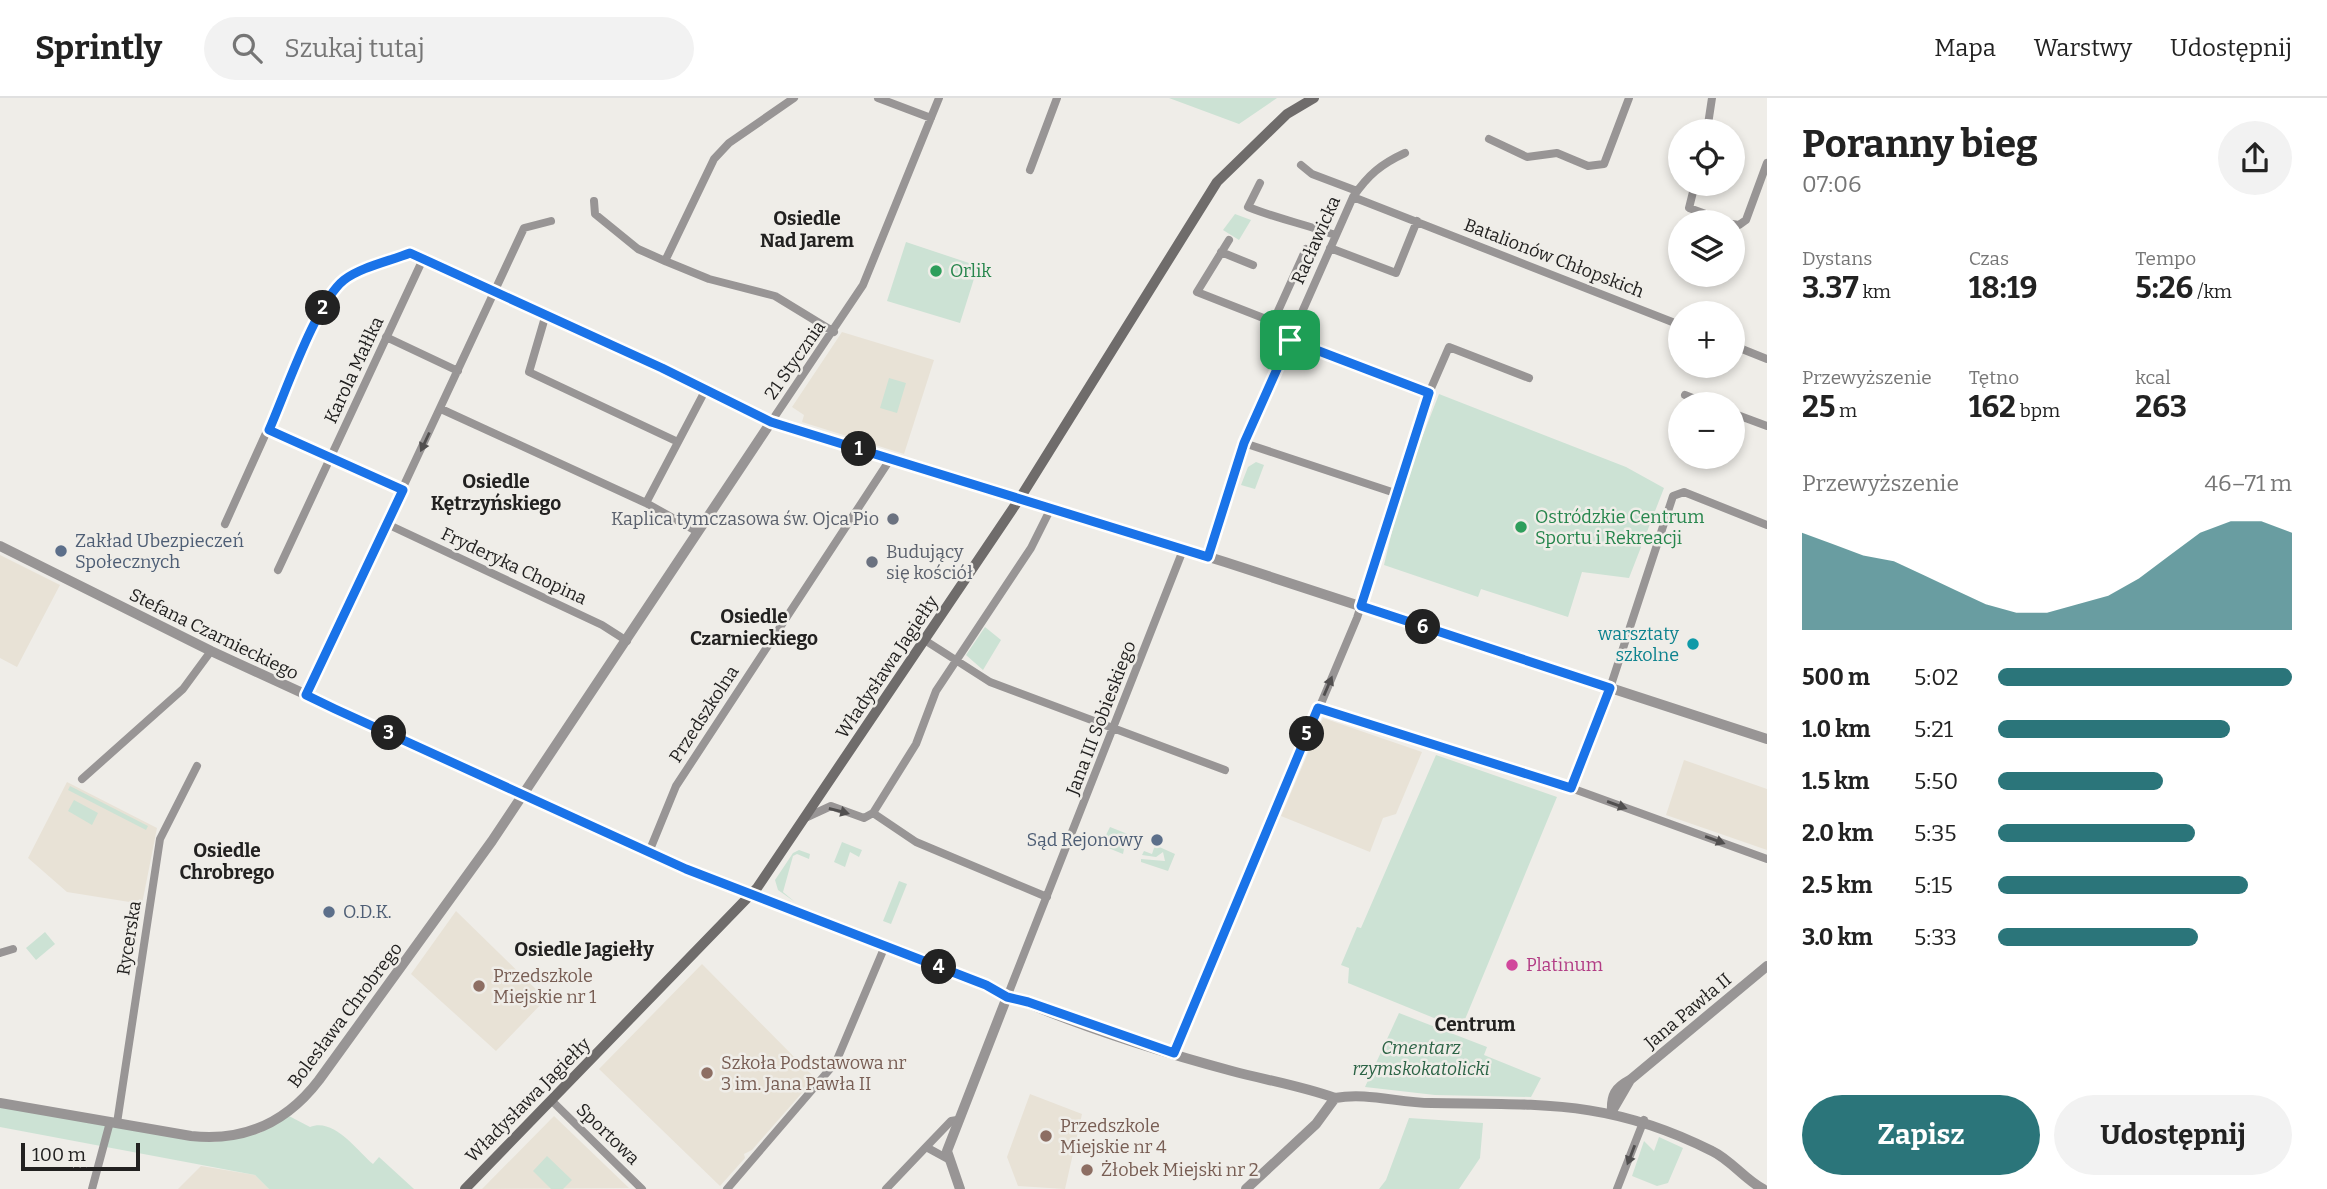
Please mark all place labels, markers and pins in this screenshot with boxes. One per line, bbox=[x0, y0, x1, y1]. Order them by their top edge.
place label: Orlik bbox=[950, 260, 992, 282]
marker: Orlik bbox=[928, 263, 944, 279]
pin: 2 bbox=[306, 290, 340, 326]
pin bbox=[1260, 310, 1320, 370]
pin: 1 bbox=[842, 432, 876, 466]
place label: Ostródzkie Centrum Sportu i Rekreacji bbox=[1535, 506, 1704, 549]
place label: Kaplica tymczasowa św. Ojca Pio bbox=[611, 508, 879, 530]
marker: Kaplica tymczasowa św. Ojca Pio bbox=[885, 511, 901, 527]
marker: Ostródzkie Centrum Sportu i Rekreacji bbox=[1513, 519, 1529, 535]
place label: Zakład Ubezpieczeń Społecznych bbox=[75, 530, 244, 573]
place label: Budujący się kościół bbox=[886, 541, 973, 584]
marker: Zakład Ubezpieczeń Społecznych bbox=[53, 543, 69, 559]
marker: Budujący się kościół bbox=[864, 554, 880, 570]
pin: 6 bbox=[1406, 610, 1440, 644]
place label: warsztaty szkolne bbox=[1597, 623, 1679, 666]
marker: warsztaty szkolne bbox=[1685, 636, 1701, 652]
pin: 3 bbox=[372, 716, 406, 750]
pin: 5 bbox=[1290, 716, 1324, 752]
place label: Sąd Rejonowy bbox=[1027, 829, 1143, 851]
marker: Sąd Rejonowy bbox=[1149, 832, 1165, 848]
place label: O.D.K. bbox=[343, 901, 392, 923]
marker: O.D.K. bbox=[321, 904, 337, 920]
pin: 4 bbox=[922, 950, 956, 984]
place label: Platinum bbox=[1526, 954, 1603, 976]
marker: Platinum bbox=[1504, 957, 1520, 973]
place label: Przedszkole Miejskie nr 1 bbox=[493, 965, 597, 1008]
marker: Przedszkole Miejskie nr 1 bbox=[471, 978, 487, 994]
place label: Szkoła Podstawowa nr 3 im. Jana Pawła II bbox=[721, 1052, 907, 1095]
marker: Szkoła Podstawowa nr 3 im. Jana Pawła II bbox=[699, 1065, 715, 1081]
place label: Przedszkole Miejskie nr 4 bbox=[1060, 1115, 1167, 1158]
marker: Przedszkole Miejskie nr 4 bbox=[1038, 1128, 1054, 1144]
place label: Żłobek Miejski nr 2 bbox=[1101, 1159, 1259, 1181]
marker: Żłobek Miejski nr 2 bbox=[1079, 1162, 1095, 1178]

